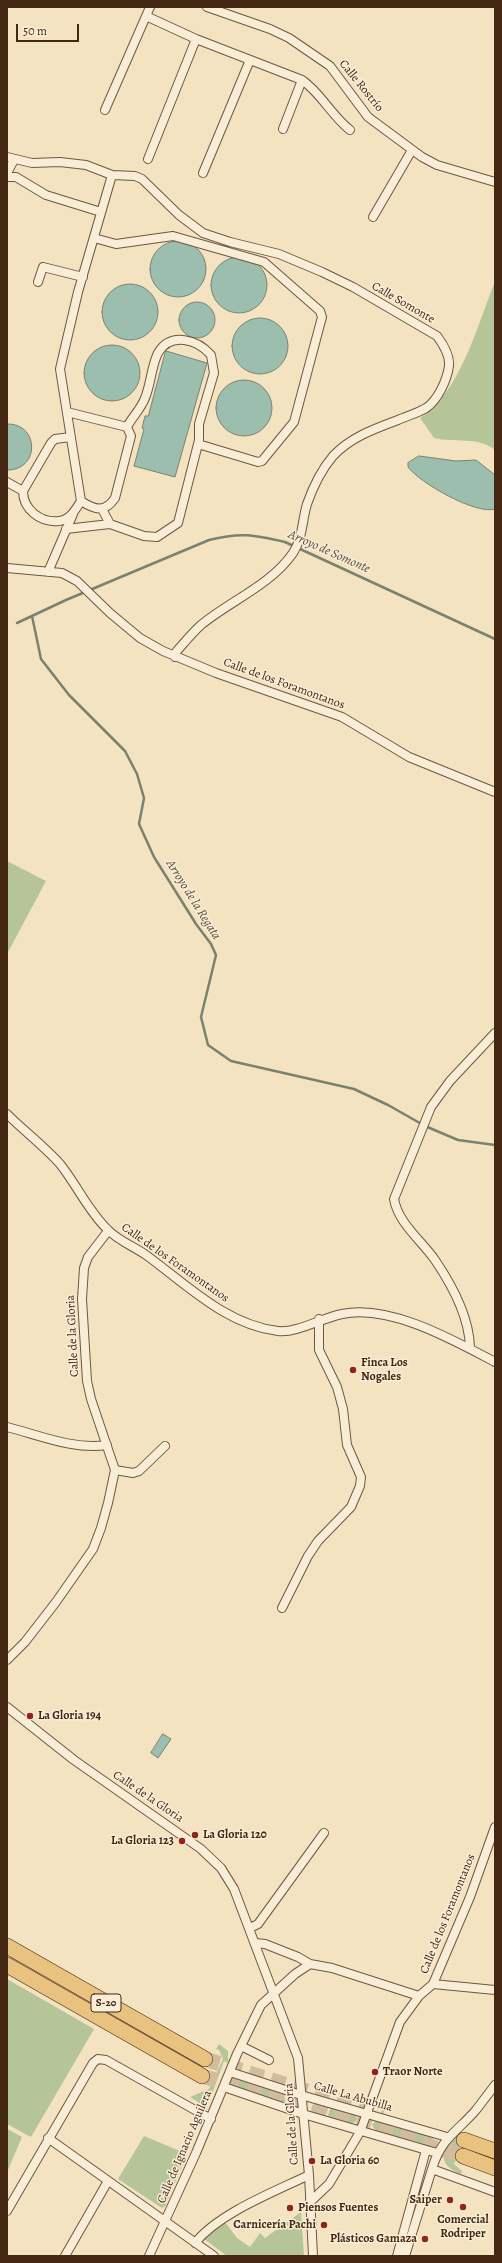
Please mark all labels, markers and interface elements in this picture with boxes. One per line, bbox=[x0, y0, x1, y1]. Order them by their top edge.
scale bar bbox=[18, 16, 81, 42]
text: 50 m bbox=[23, 23, 47, 39]
street label: Calle Rostrío bbox=[336, 57, 386, 115]
street label: Calle Somonte bbox=[369, 279, 437, 327]
water label: Arroyo de Somonte bbox=[286, 527, 372, 577]
street label: Calle de los Foramontanos bbox=[221, 655, 347, 713]
water label: Arroyo de la Regata bbox=[162, 857, 224, 943]
street label: Calle de los Foramontanos bbox=[118, 1220, 232, 1306]
street label: Calle de la Gloria bbox=[64, 1295, 82, 1377]
place label: Finca Los Nogales bbox=[361, 1356, 408, 1384]
marker: Finca Los Nogales bbox=[348, 1365, 358, 1375]
place label: La Gloria 194 bbox=[38, 1709, 101, 1723]
marker: La Gloria 194 bbox=[25, 1711, 35, 1721]
street label: Calle de la Gloria bbox=[110, 1768, 186, 1826]
place label: La Gloria 120 bbox=[203, 1828, 267, 1842]
marker: La Gloria 120 bbox=[190, 1830, 200, 1840]
place label: La Gloria 123 bbox=[111, 1834, 174, 1848]
marker: La Gloria 123 bbox=[177, 1836, 187, 1846]
street label: Calle de los Foramontanos bbox=[417, 1852, 479, 1976]
road number: S-20 bbox=[91, 1994, 121, 2012]
place label: Traor Norte bbox=[383, 2065, 443, 2079]
marker: Traor Norte bbox=[370, 2067, 380, 2077]
street label: Calle La Abubilla bbox=[312, 2079, 394, 2115]
street label: Calle de la Gloria bbox=[282, 2083, 302, 2165]
street label: Calle de Ignacio Aguilera bbox=[155, 2088, 215, 2206]
place label: La Gloria 60 bbox=[320, 2154, 379, 2168]
marker: La Gloria 60 bbox=[307, 2156, 317, 2166]
place label: Saiper bbox=[409, 2193, 442, 2207]
marker: Saiper bbox=[445, 2195, 455, 2205]
place label: Piensos Fuentes bbox=[298, 2201, 378, 2215]
marker: Comercial Rodriper bbox=[458, 2202, 468, 2212]
marker: Piensos Fuentes bbox=[285, 2203, 295, 2213]
place label: Comercial Rodriper bbox=[437, 2213, 489, 2241]
place label: Carnicería Pachi bbox=[233, 2218, 316, 2232]
marker: Carnicería Pachi bbox=[319, 2220, 329, 2230]
place label: Plásticos Gamaza bbox=[330, 2232, 417, 2246]
marker: Plásticos Gamaza bbox=[420, 2234, 430, 2244]

